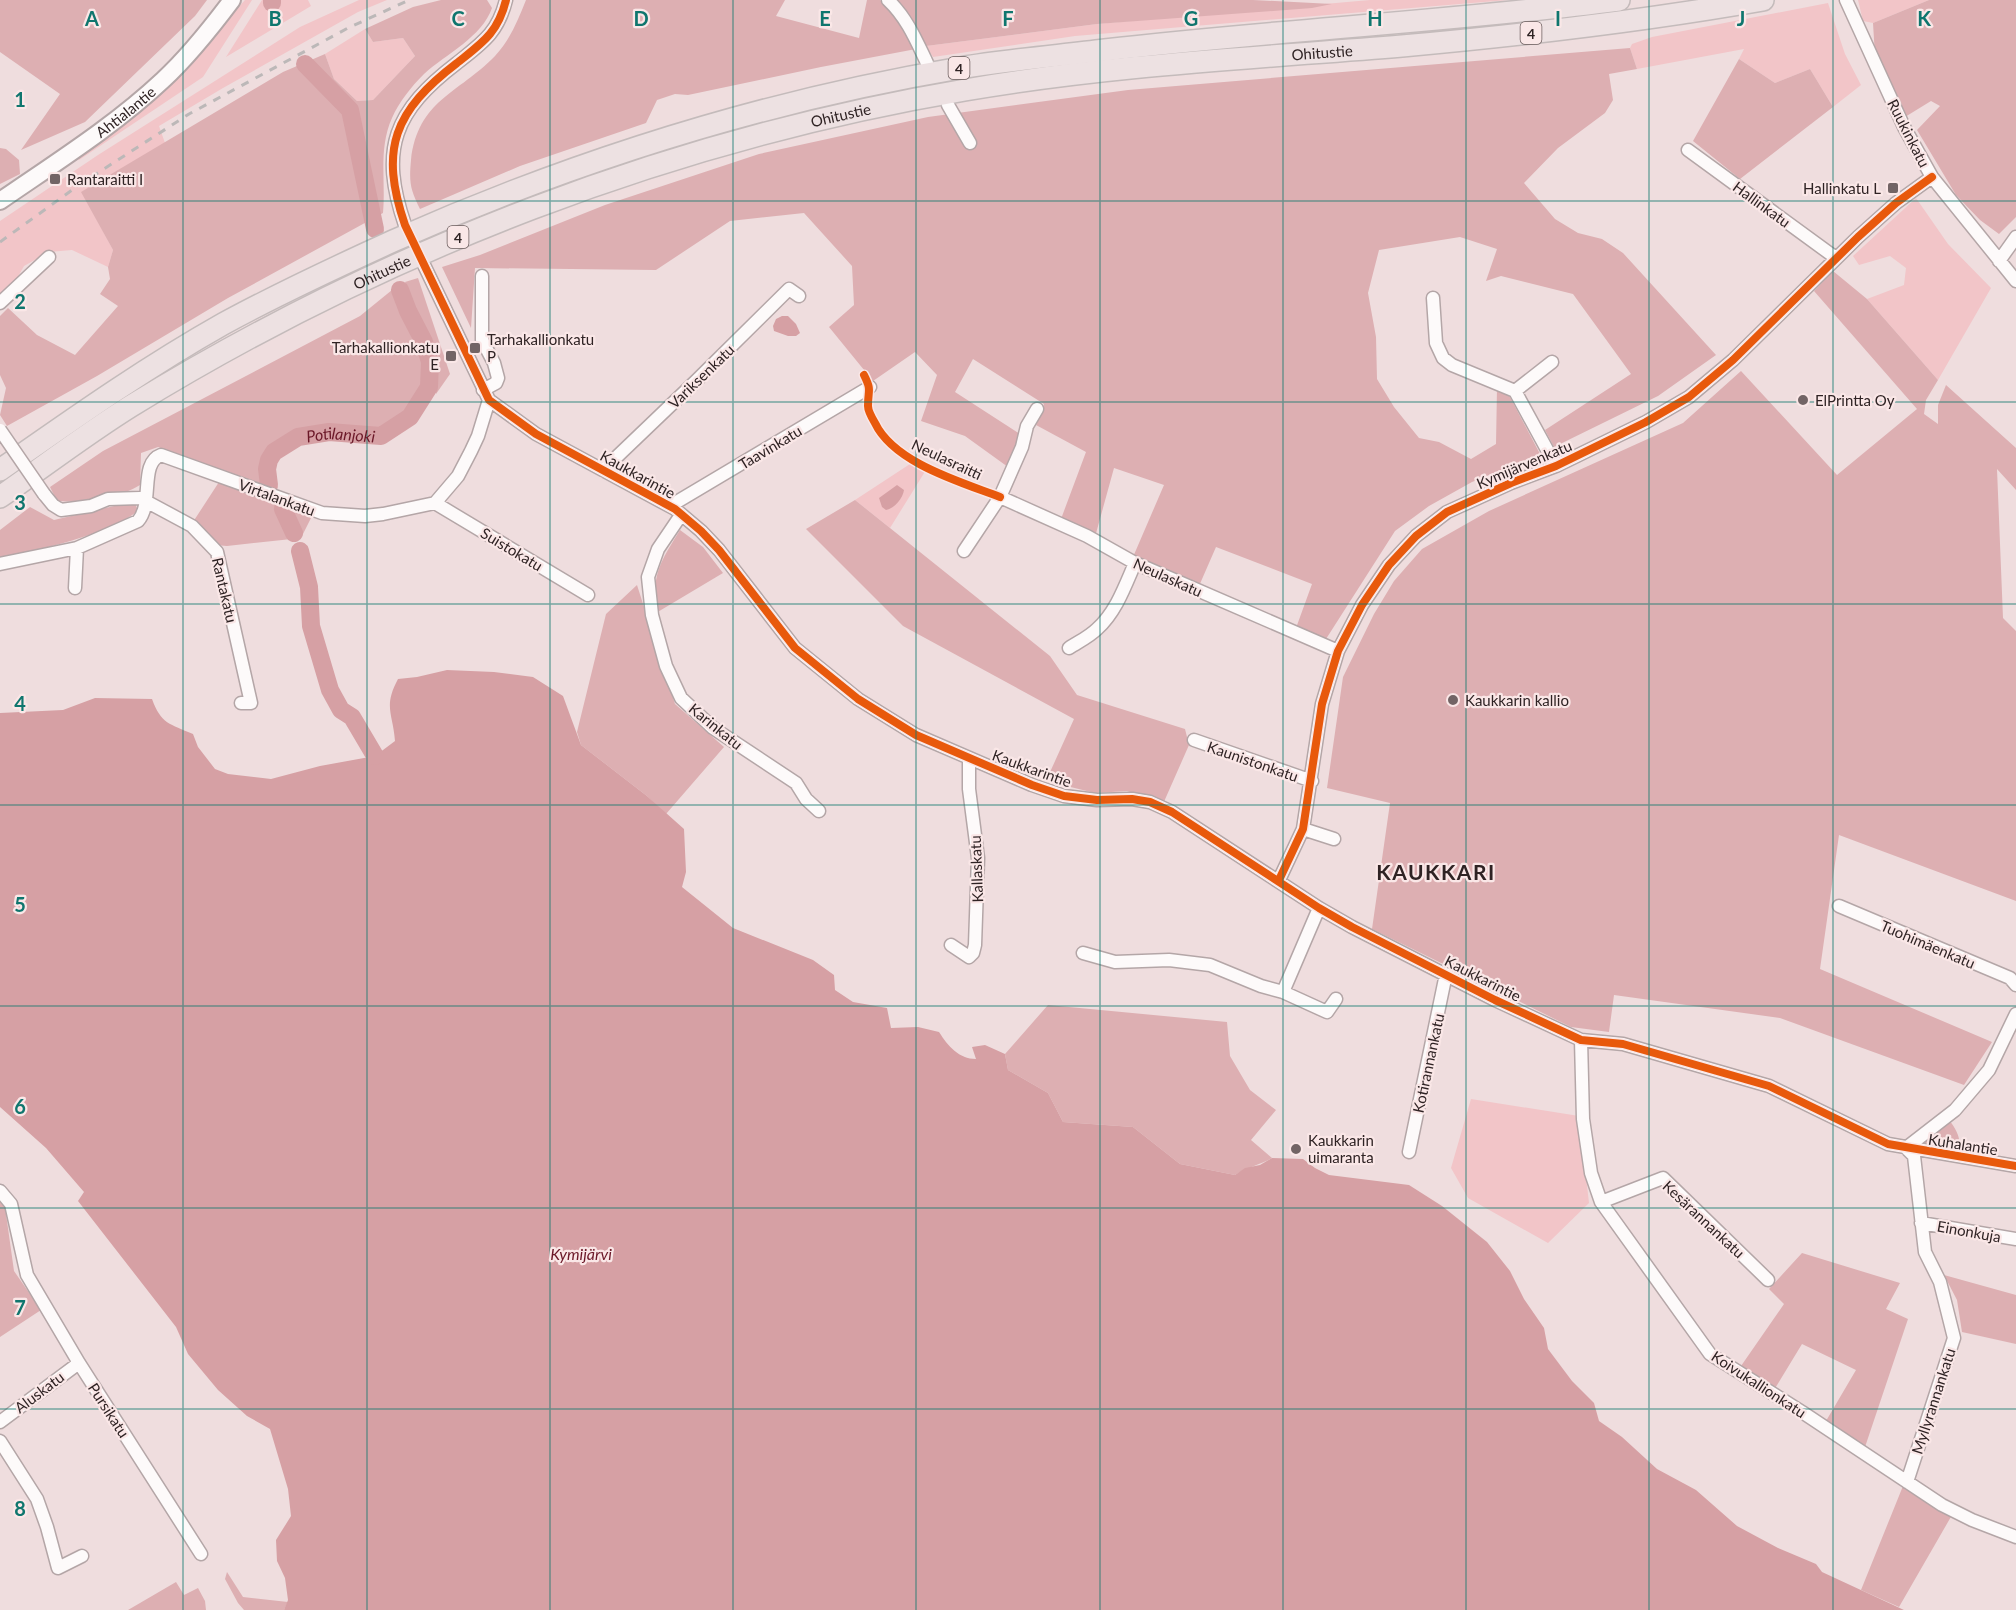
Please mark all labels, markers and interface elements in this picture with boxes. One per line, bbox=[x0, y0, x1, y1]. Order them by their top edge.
text: A bbox=[84, 6, 99, 30]
text: B bbox=[268, 6, 282, 30]
text: C bbox=[451, 6, 465, 30]
text: D bbox=[633, 6, 649, 30]
text: E bbox=[819, 6, 831, 30]
text: F bbox=[1002, 6, 1014, 30]
text: G bbox=[1184, 6, 1198, 30]
text: H bbox=[1367, 6, 1383, 30]
text: I bbox=[1555, 6, 1561, 30]
text: J bbox=[1737, 6, 1745, 30]
text: K bbox=[1917, 6, 1931, 30]
road number: 4 bbox=[1520, 22, 1541, 44]
street label: Ohitustie bbox=[1291, 41, 1353, 63]
road number: 4 bbox=[948, 57, 970, 79]
street label: Ahtialantie bbox=[92, 82, 159, 141]
text: 1 bbox=[14, 87, 26, 111]
street label: Ruukinkatu bbox=[1884, 96, 1934, 170]
street label: Ohitustie bbox=[809, 99, 873, 131]
place label: Rantaraitti I bbox=[67, 170, 143, 188]
marker: Rantaraitti I bbox=[48, 172, 62, 186]
street label: Hallinkatu bbox=[1730, 177, 1794, 231]
place label: Hallinkatu L bbox=[1803, 179, 1881, 197]
marker: Hallinkatu L bbox=[1886, 181, 1900, 195]
road number: 4 bbox=[448, 226, 468, 248]
street label: Ohitustie bbox=[350, 251, 413, 293]
text: 2 bbox=[14, 289, 26, 313]
place label: Tarhakallionkatu P bbox=[487, 330, 594, 365]
place label: Tarhakallionkatu E bbox=[332, 338, 439, 373]
street label: Variksenkatu bbox=[664, 340, 738, 412]
marker: Tarhakallionkatu P bbox=[468, 341, 482, 355]
marker: Tarhakallionkatu E bbox=[444, 349, 458, 363]
place label: ElPrintta Oy bbox=[1815, 391, 1895, 409]
marker: ElPrintta Oy bbox=[1796, 393, 1810, 407]
street label: Taavinkatu bbox=[735, 421, 805, 473]
water label: Potilanjoki bbox=[305, 422, 376, 445]
street label: Neulasraitti bbox=[909, 435, 985, 483]
street label: Kymijärvenkatu bbox=[1474, 436, 1574, 492]
street label: Kaukkarintie bbox=[597, 446, 679, 502]
street label: Virtalankatu bbox=[236, 475, 318, 519]
text: 3 bbox=[14, 490, 26, 514]
street label: Suistokatu bbox=[478, 524, 546, 574]
street label: Neulaskatu bbox=[1131, 554, 1205, 600]
street label: Rantakatu bbox=[209, 556, 241, 624]
text: 4 bbox=[14, 691, 26, 715]
place label: Kaukkarin kallio bbox=[1465, 691, 1569, 709]
marker: Kaukkarin kallio bbox=[1446, 693, 1460, 707]
street label: Karinkatu bbox=[686, 699, 746, 753]
street label: Kaunistonkatu bbox=[1205, 737, 1301, 785]
street label: Kaukkarintie bbox=[990, 745, 1074, 791]
street label: Kallaskatu bbox=[966, 835, 986, 903]
district label: KAUKKARI bbox=[1376, 859, 1496, 884]
text: 5 bbox=[14, 892, 26, 916]
street label: Tuohimäenkatu bbox=[1878, 916, 1978, 972]
street label: Kaukkarintie bbox=[1442, 951, 1524, 1005]
street label: Kotirannankatu bbox=[1409, 1012, 1447, 1114]
text: 6 bbox=[14, 1094, 26, 1118]
street label: Kuhalantie bbox=[1927, 1130, 1999, 1158]
place label: Kaukkarin uimaranta bbox=[1308, 1131, 1374, 1166]
marker: Kaukkarin uimaranta bbox=[1289, 1142, 1303, 1156]
street label: Kesärannankatu bbox=[1659, 1177, 1749, 1261]
street label: Einonkuja bbox=[1936, 1217, 2002, 1245]
water label: Kymijärvi bbox=[550, 1244, 612, 1263]
text: 7 bbox=[14, 1295, 26, 1319]
street label: Myllyrannankatu bbox=[1907, 1346, 1959, 1456]
street label: Koivukallionkatu bbox=[1708, 1347, 1810, 1421]
street label: Aluskatu bbox=[11, 1368, 67, 1416]
street label: Pursikatu bbox=[85, 1379, 133, 1441]
text: 8 bbox=[14, 1496, 26, 1520]

